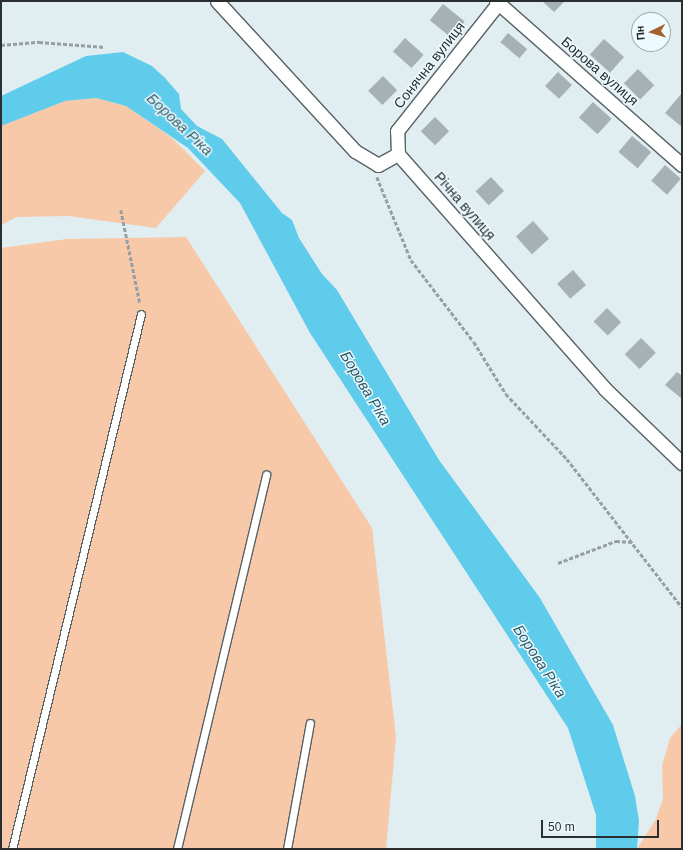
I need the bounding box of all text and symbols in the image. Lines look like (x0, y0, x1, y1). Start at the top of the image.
north arrow (631, 12, 671, 52)
street label: Сонячна вулиця (390, 18, 468, 112)
text: Пн (633, 25, 647, 41)
street label: Борова вулиця (558, 33, 642, 109)
water label: Борова Ріка (143, 89, 217, 159)
street label: Річна вулиця (431, 169, 499, 243)
water label: Борова Ріка (337, 348, 395, 428)
water label: Борова Ріка (510, 621, 570, 701)
scale bar (543, 812, 661, 838)
text: 50 m (548, 820, 575, 834)

